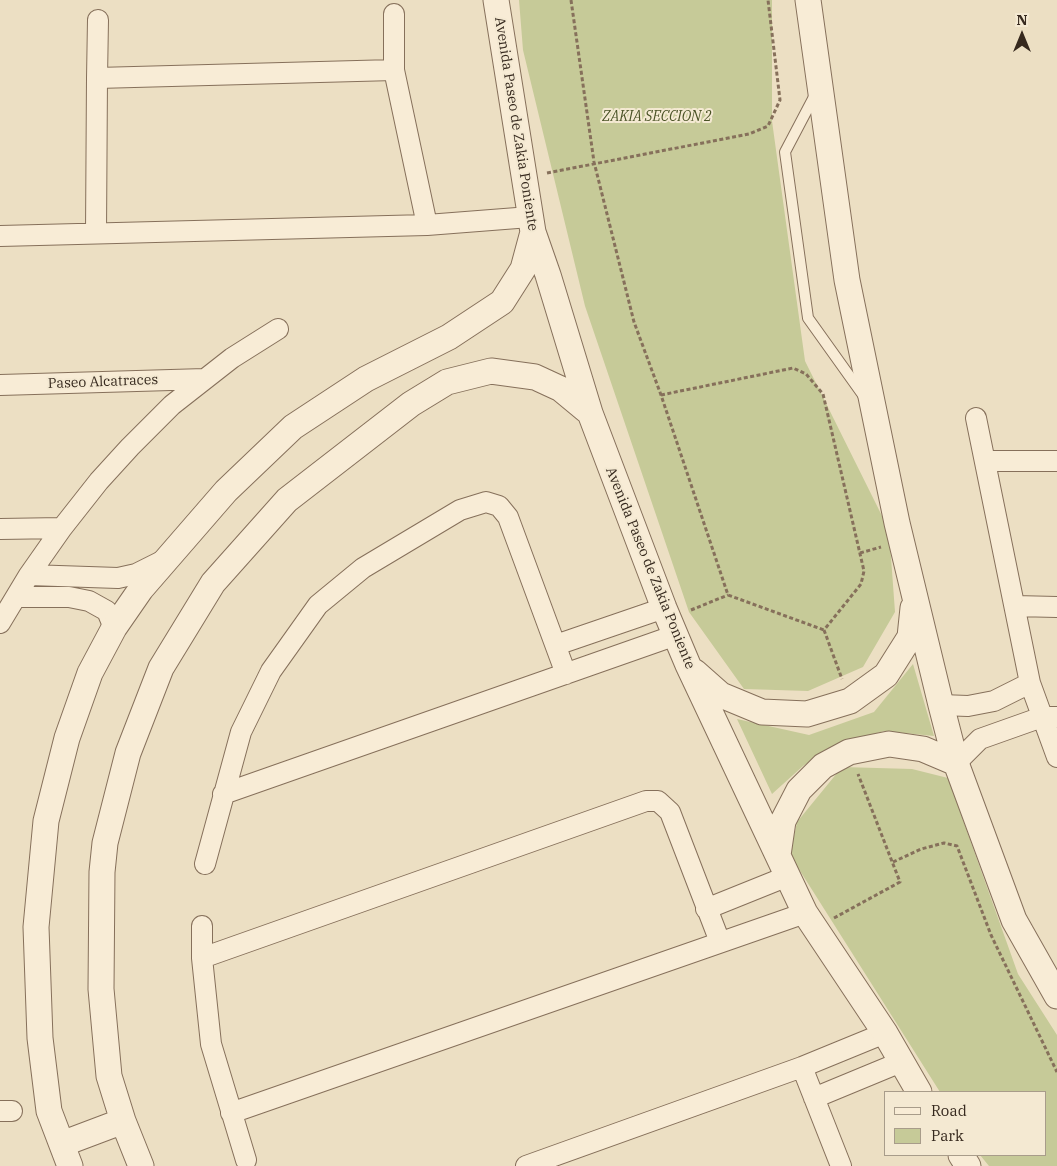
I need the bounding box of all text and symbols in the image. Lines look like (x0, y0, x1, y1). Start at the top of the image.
north arrow (997, 10, 1047, 60)
text: N (1016, 11, 1028, 29)
street label: Avenida Paseo de Zakia Poniente (491, 16, 541, 232)
park label: ZAKIA SECCION 2 (602, 109, 712, 125)
street label: Paseo Alcatraces (48, 372, 158, 392)
street label: Avenida Paseo de Zakia Poniente (602, 465, 698, 671)
legend (884, 1091, 1047, 1156)
text: Road (931, 1101, 967, 1120)
text: Park (931, 1126, 964, 1145)

